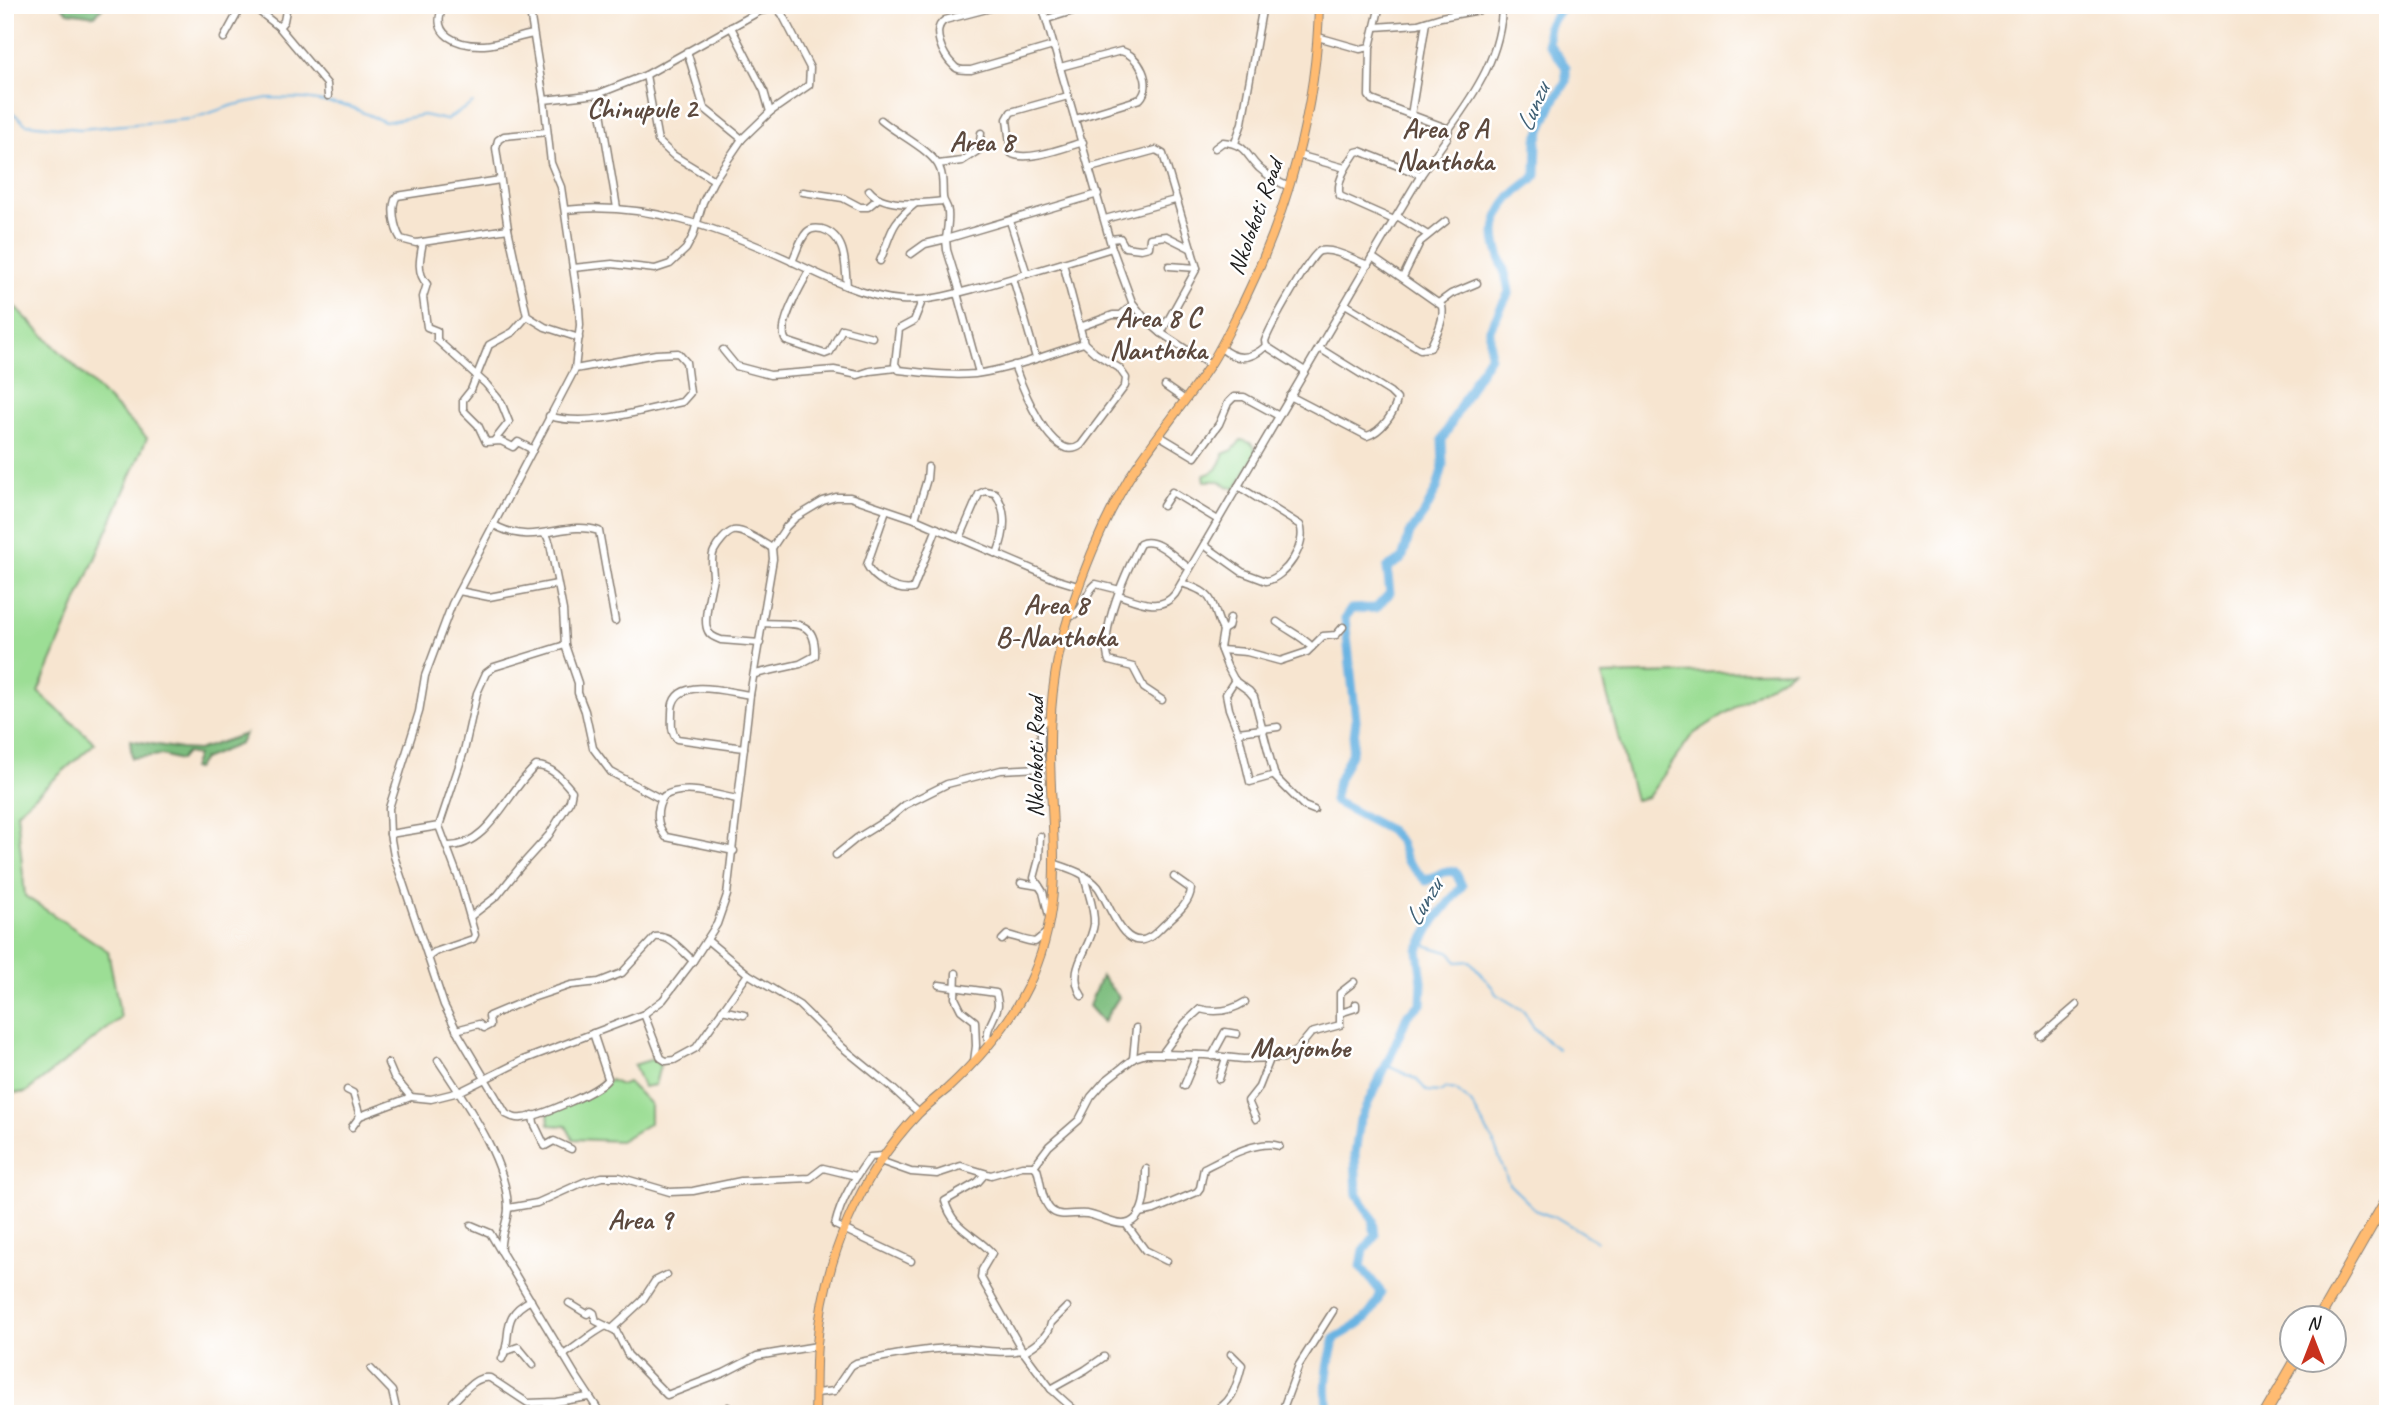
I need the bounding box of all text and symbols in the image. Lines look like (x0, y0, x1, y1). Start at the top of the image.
water label: Lunzu (1508, 74, 1559, 136)
district label: Chinupule 2 (587, 91, 699, 126)
district label: Area 8 A Nanthoka (1396, 111, 1496, 178)
district label: Area 8 (950, 124, 1018, 159)
street label: Nkolokoti Road (1220, 152, 1291, 279)
district label: Area 8 C Nanthoka (1109, 300, 1209, 367)
district label: Area 8 B-Nanthoka (995, 587, 1119, 654)
street label: Nkolokoti Road (1020, 693, 1050, 817)
water label: Lunzu (1397, 869, 1452, 932)
district label: Manjombe (1250, 1030, 1352, 1065)
district label: Area 9 (608, 1202, 676, 1237)
north arrow (2278, 1304, 2348, 1374)
text: N (2307, 1311, 2322, 1335)

